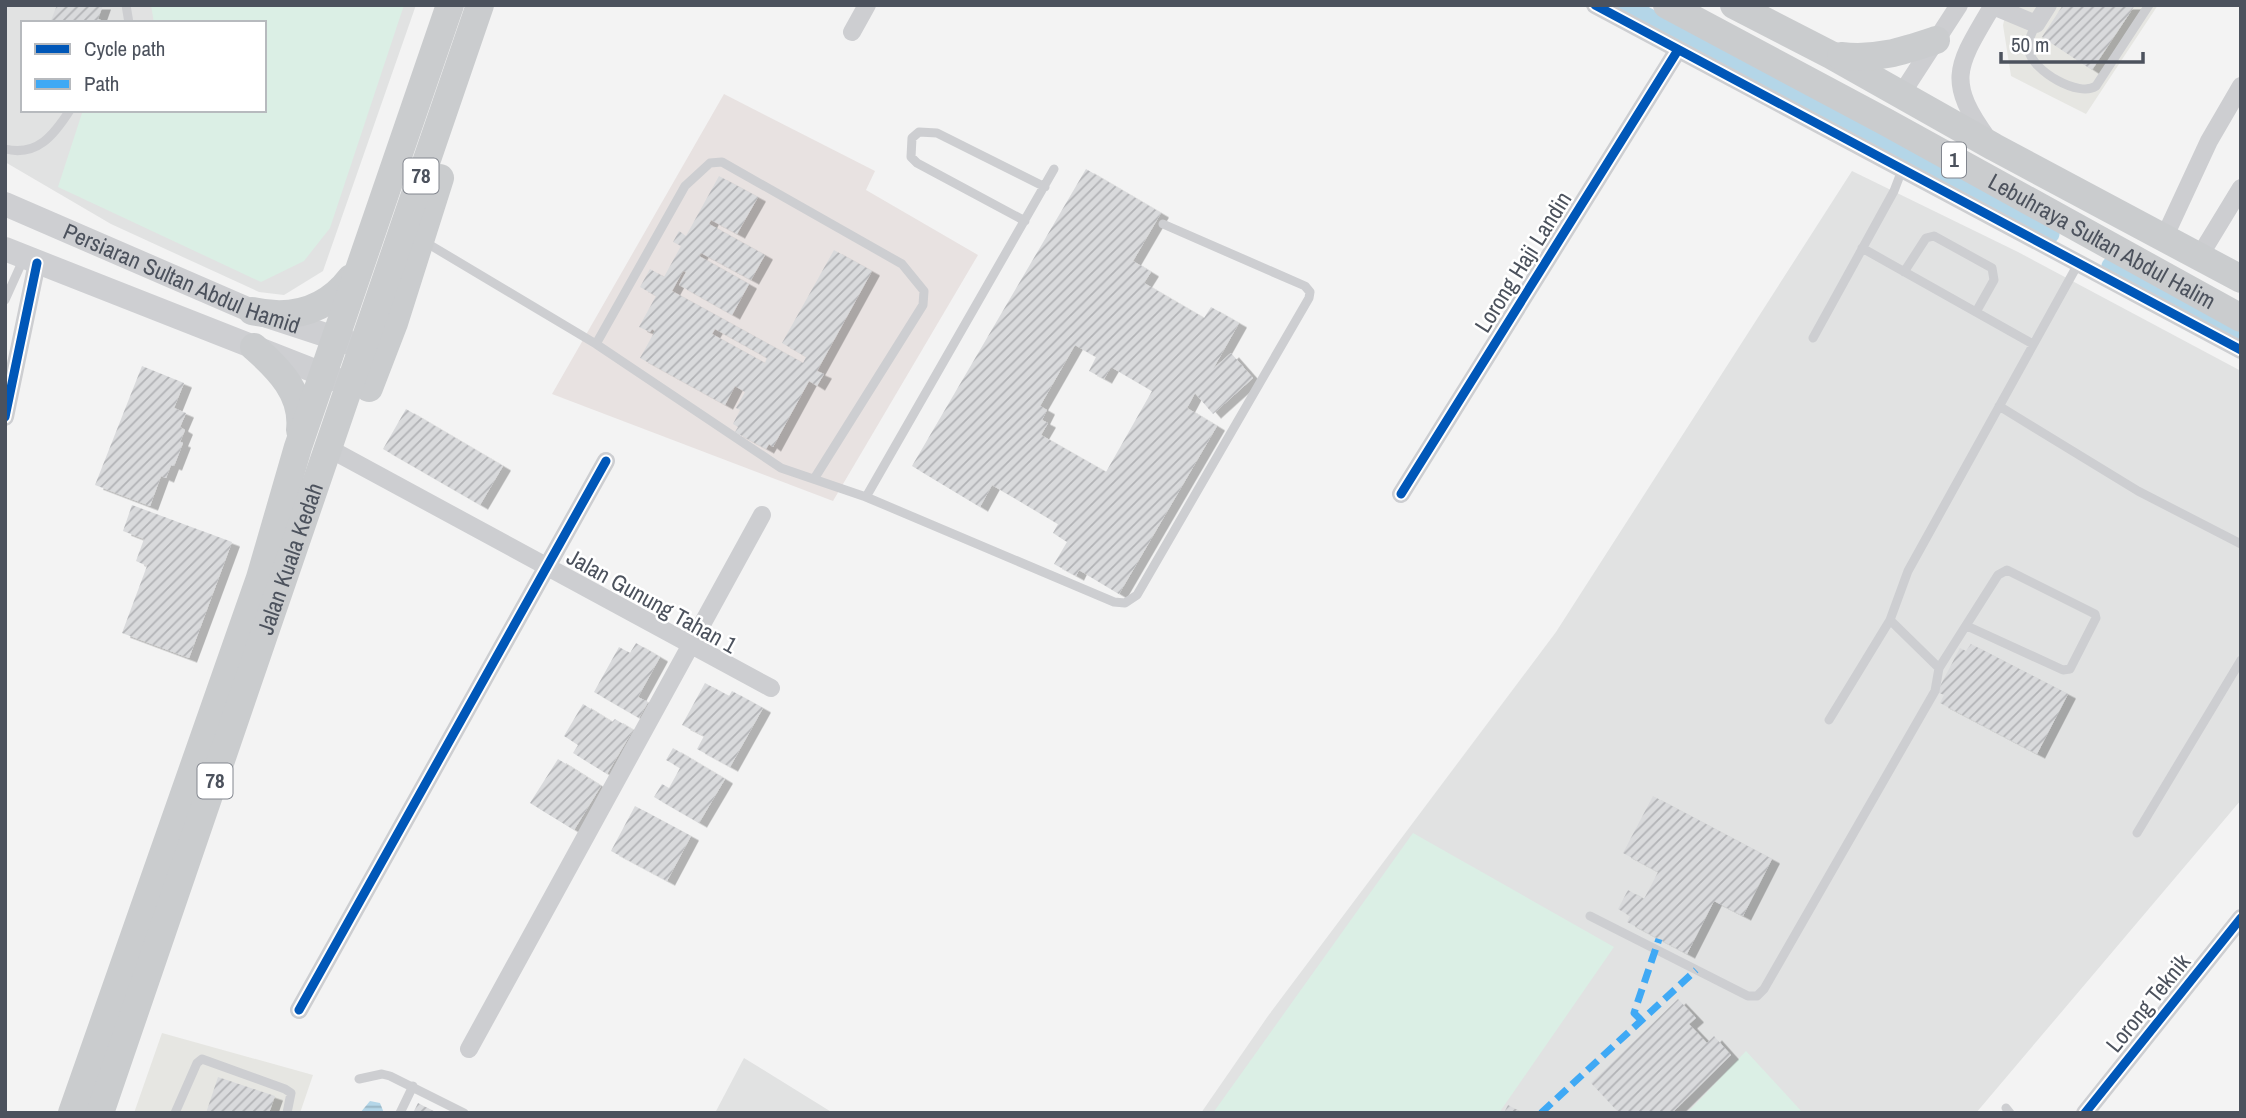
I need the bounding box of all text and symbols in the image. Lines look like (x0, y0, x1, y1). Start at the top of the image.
legend (21, 21, 266, 112)
scale bar (2001, 21, 2143, 65)
text: 50 m (2011, 30, 2049, 59)
text: Cycle path (84, 34, 165, 63)
text: Path (84, 69, 119, 98)
road number: 1 (1942, 142, 1966, 178)
road number: 78 (404, 158, 438, 194)
street label: Lebuhraya Sultan Abdul Halim (1983, 166, 2221, 316)
street label: Lorong Haji Landin (1467, 185, 1578, 338)
street label: Persiaran Sultan Abdul Hamid (59, 215, 304, 341)
street label: Jalan Kuala Kedah (249, 479, 330, 639)
street label: Jalan Gunung Tahan 1 (562, 541, 743, 660)
road number: 78 (198, 764, 232, 798)
street label: Lorong Teknik (2098, 947, 2197, 1058)

